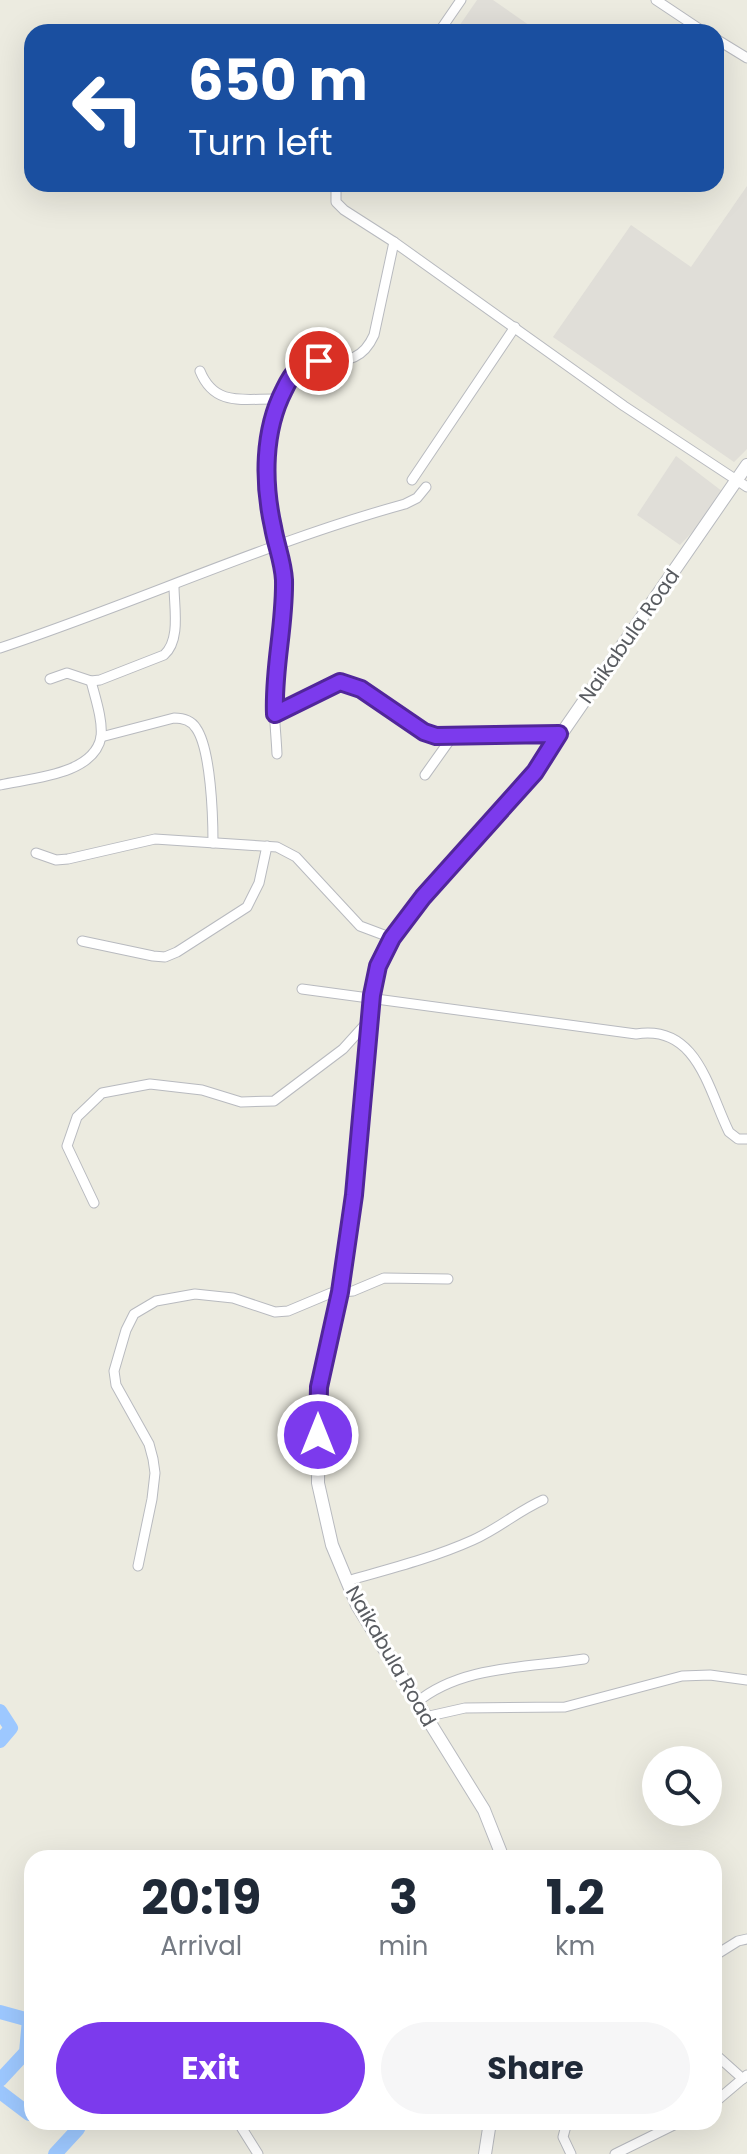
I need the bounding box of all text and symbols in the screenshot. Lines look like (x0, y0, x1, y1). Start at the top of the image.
text: 650 m (188, 41, 368, 120)
icon: left (56, 56, 160, 160)
text: Turn left (188, 117, 333, 168)
pin (285, 327, 353, 395)
icon: arrive (297, 339, 341, 383)
street label: Naikabula Road (572, 563, 686, 709)
position arrow (276, 1393, 360, 1477)
street label: Naikabula Road (339, 1580, 443, 1732)
map controls (642, 1746, 722, 1826)
button: search (642, 1746, 722, 1826)
text: 20:19 (141, 1864, 261, 1931)
text: 3 (389, 1864, 418, 1931)
text: 1.2 (546, 1864, 605, 1931)
text: Arrival (160, 1928, 242, 1964)
text: min (379, 1928, 428, 1964)
text: km (555, 1928, 595, 1964)
button: Exit (56, 2022, 365, 2114)
button: Share (381, 2022, 690, 2114)

